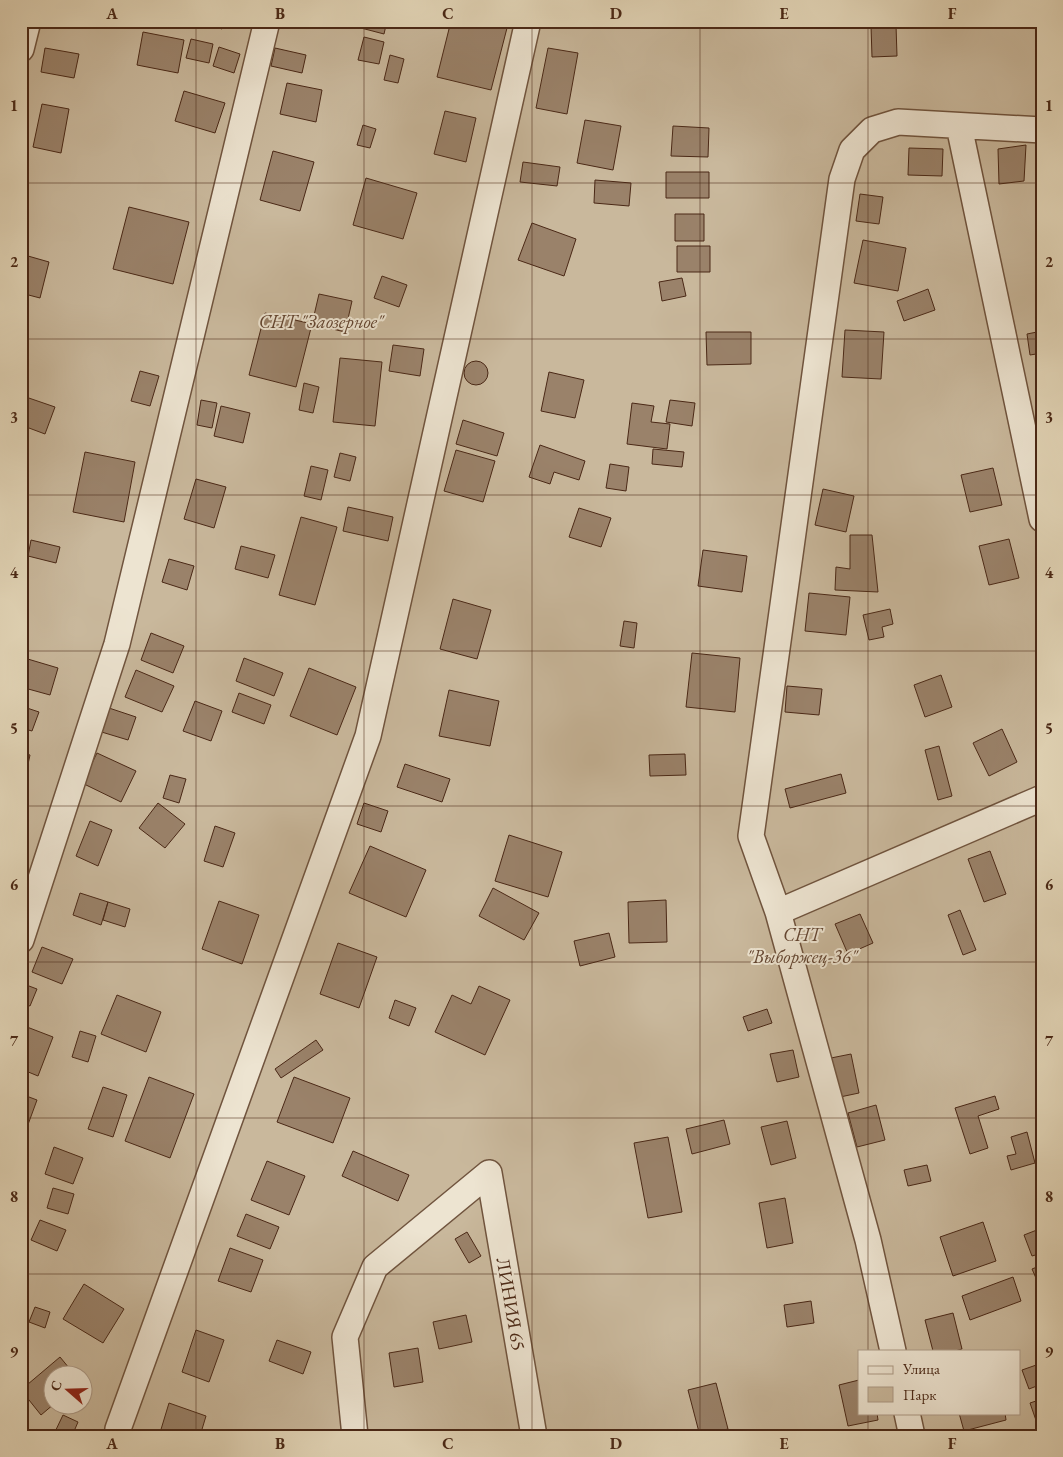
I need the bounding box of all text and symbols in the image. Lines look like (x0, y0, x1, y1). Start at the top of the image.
text: A (105, 3, 118, 24)
text: B (275, 3, 285, 24)
text: C (442, 3, 454, 24)
text: D (610, 3, 622, 24)
text: E (779, 3, 789, 24)
text: F (948, 3, 957, 24)
text: 1 (10, 95, 18, 116)
text: 1 (1045, 95, 1053, 116)
text: 2 (10, 251, 19, 272)
text: 2 (1045, 251, 1054, 272)
park label: СНТ "Заозерное" (259, 309, 385, 334)
text: 3 (10, 407, 18, 428)
text: 3 (1045, 407, 1053, 428)
text: 4 (10, 562, 19, 583)
text: 4 (1045, 562, 1054, 583)
text: 5 (10, 718, 18, 739)
text: 5 (1045, 718, 1053, 739)
text: 6 (10, 874, 19, 895)
text: 6 (1045, 874, 1054, 895)
park label: СНТ "Выборжец-36" (747, 922, 859, 969)
text: 7 (10, 1030, 19, 1051)
text: 7 (1045, 1030, 1054, 1051)
text: 8 (10, 1186, 18, 1207)
text: 8 (1045, 1186, 1053, 1207)
street label: ЛИНИЯ 65 (491, 1255, 531, 1353)
text: 9 (10, 1341, 19, 1362)
text: 9 (1045, 1341, 1054, 1362)
legend (858, 1350, 1020, 1414)
text: Улица (902, 1359, 940, 1378)
north arrow (42, 1364, 92, 1414)
text: С (46, 1378, 66, 1393)
text: Парк (903, 1385, 936, 1404)
text: A (105, 1433, 118, 1454)
text: B (275, 1433, 285, 1454)
text: C (442, 1433, 454, 1454)
text: D (610, 1433, 622, 1454)
text: E (779, 1433, 789, 1454)
text: F (948, 1433, 957, 1454)

